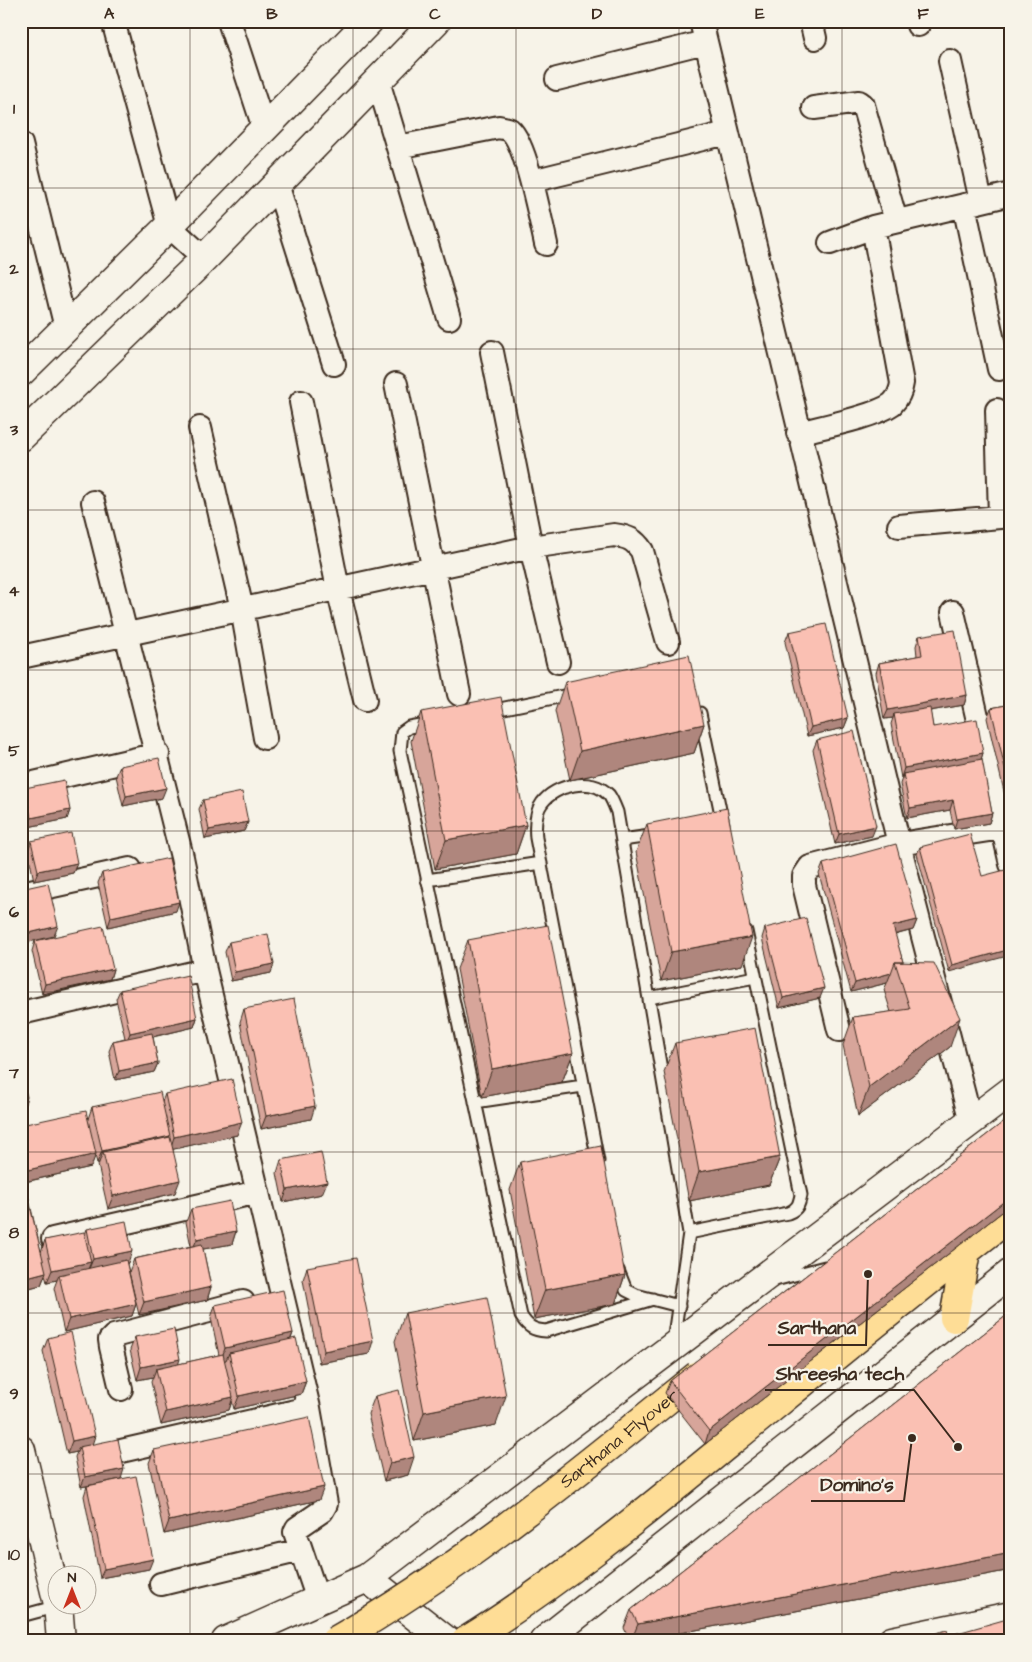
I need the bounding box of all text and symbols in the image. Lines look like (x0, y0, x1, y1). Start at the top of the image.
text: A (104, 3, 115, 25)
text: B (266, 3, 278, 25)
text: C (429, 3, 441, 25)
text: D (592, 3, 603, 25)
text: E (755, 3, 765, 25)
text: F (917, 3, 929, 25)
text: 1 (13, 98, 16, 120)
text: 2 (8, 258, 19, 280)
text: 3 (9, 419, 19, 441)
text: 4 (9, 580, 20, 602)
text: 5 (8, 740, 20, 762)
text: 6 (9, 901, 19, 923)
text: 7 (8, 1062, 19, 1084)
text: 8 (9, 1222, 20, 1244)
callout: Sarthana (768, 1311, 866, 1345)
text: Sarthana (777, 1315, 856, 1342)
callout: Shreesha tech (765, 1356, 914, 1390)
text: Shreesha tech (775, 1361, 905, 1388)
text: 9 (9, 1383, 19, 1405)
street label: Sarthana Flyover (554, 1384, 684, 1494)
callout: Domino's (811, 1467, 904, 1501)
text: Domino's (820, 1472, 894, 1499)
text: 10 (8, 1544, 20, 1566)
north arrow (48, 1564, 98, 1614)
text: N (68, 1568, 77, 1588)

